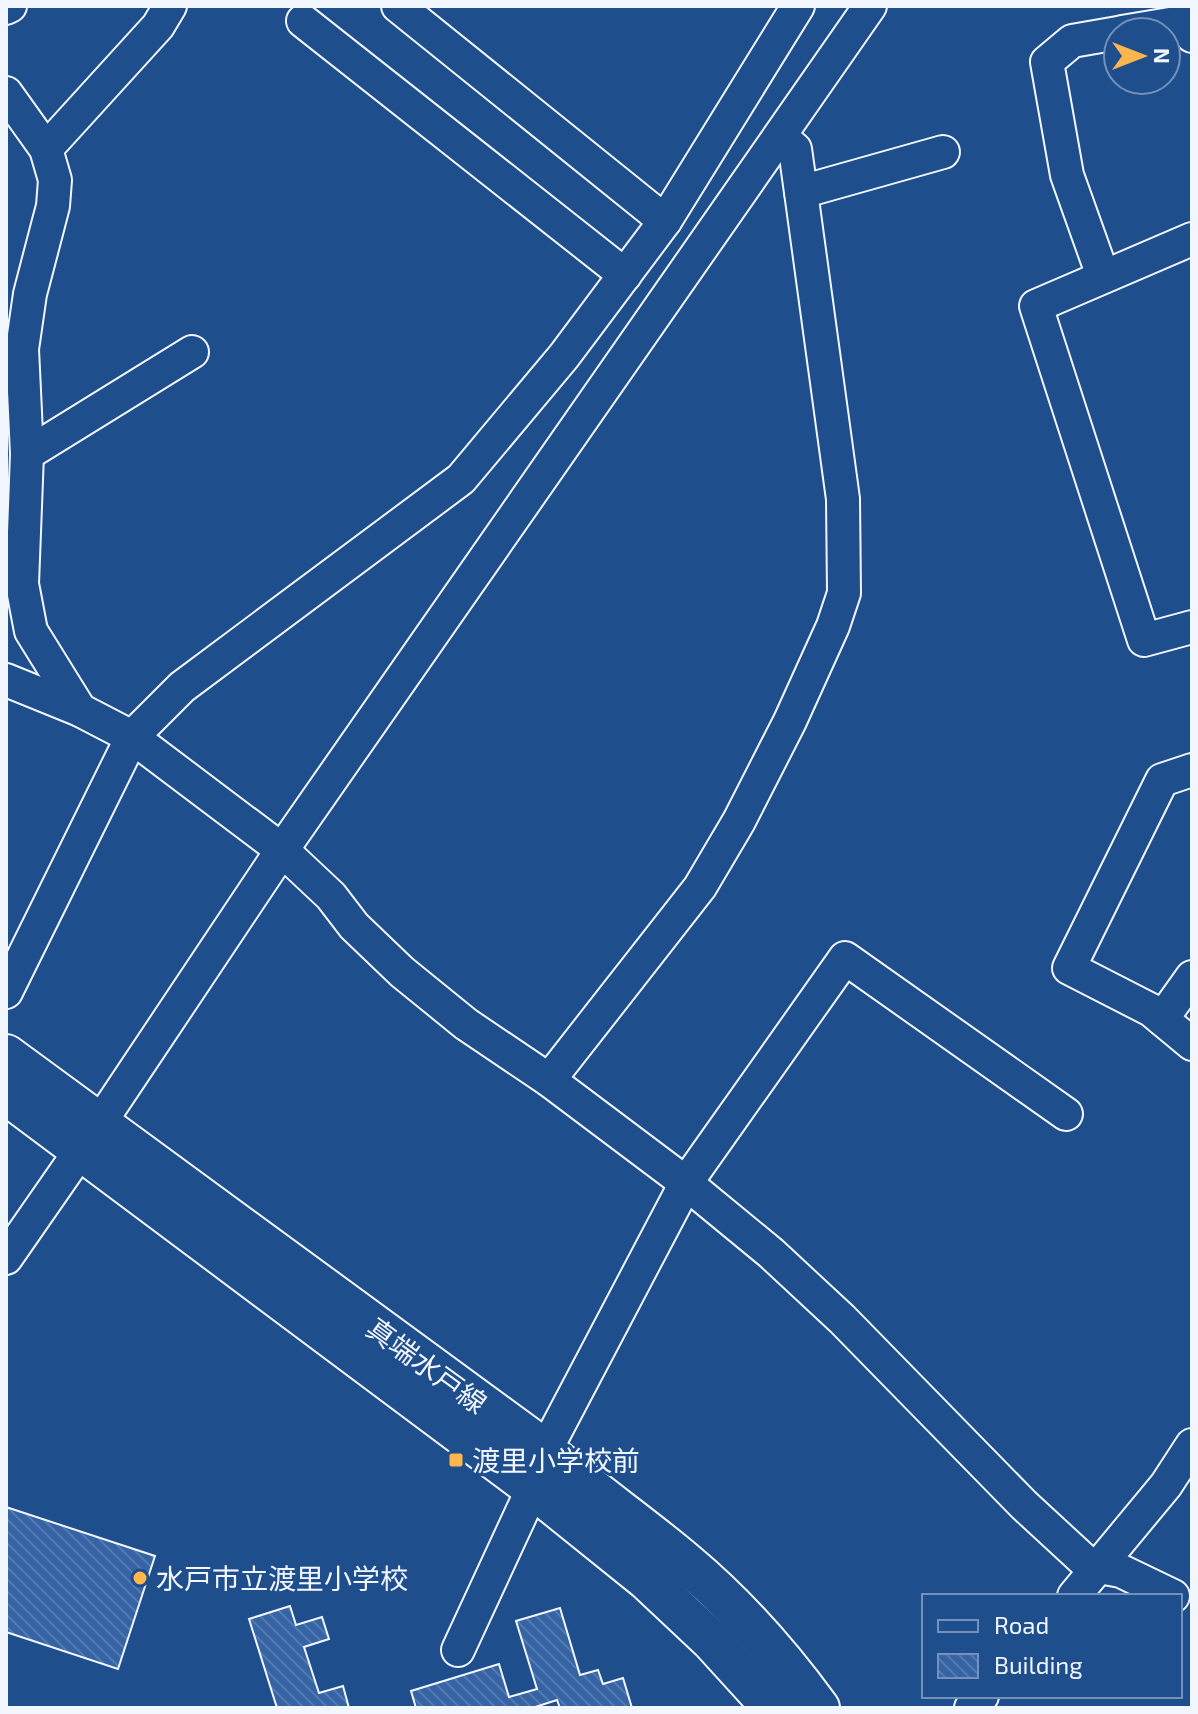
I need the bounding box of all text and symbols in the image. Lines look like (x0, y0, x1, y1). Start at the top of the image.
north arrow (1102, 16, 1182, 96)
text: N (1150, 48, 1176, 64)
street label: 真端水戸線 (360, 1310, 494, 1420)
place label: 渡里小学校前 (472, 1443, 640, 1477)
marker: 渡里小学校前 (447, 1451, 465, 1469)
place label: 水戸市立渡里小学校 (156, 1561, 408, 1595)
marker: 水戸市立渡里小学校 (131, 1569, 149, 1587)
legend (922, 1594, 1182, 1698)
text: Road (994, 1610, 1049, 1639)
text: Building (994, 1650, 1083, 1679)

